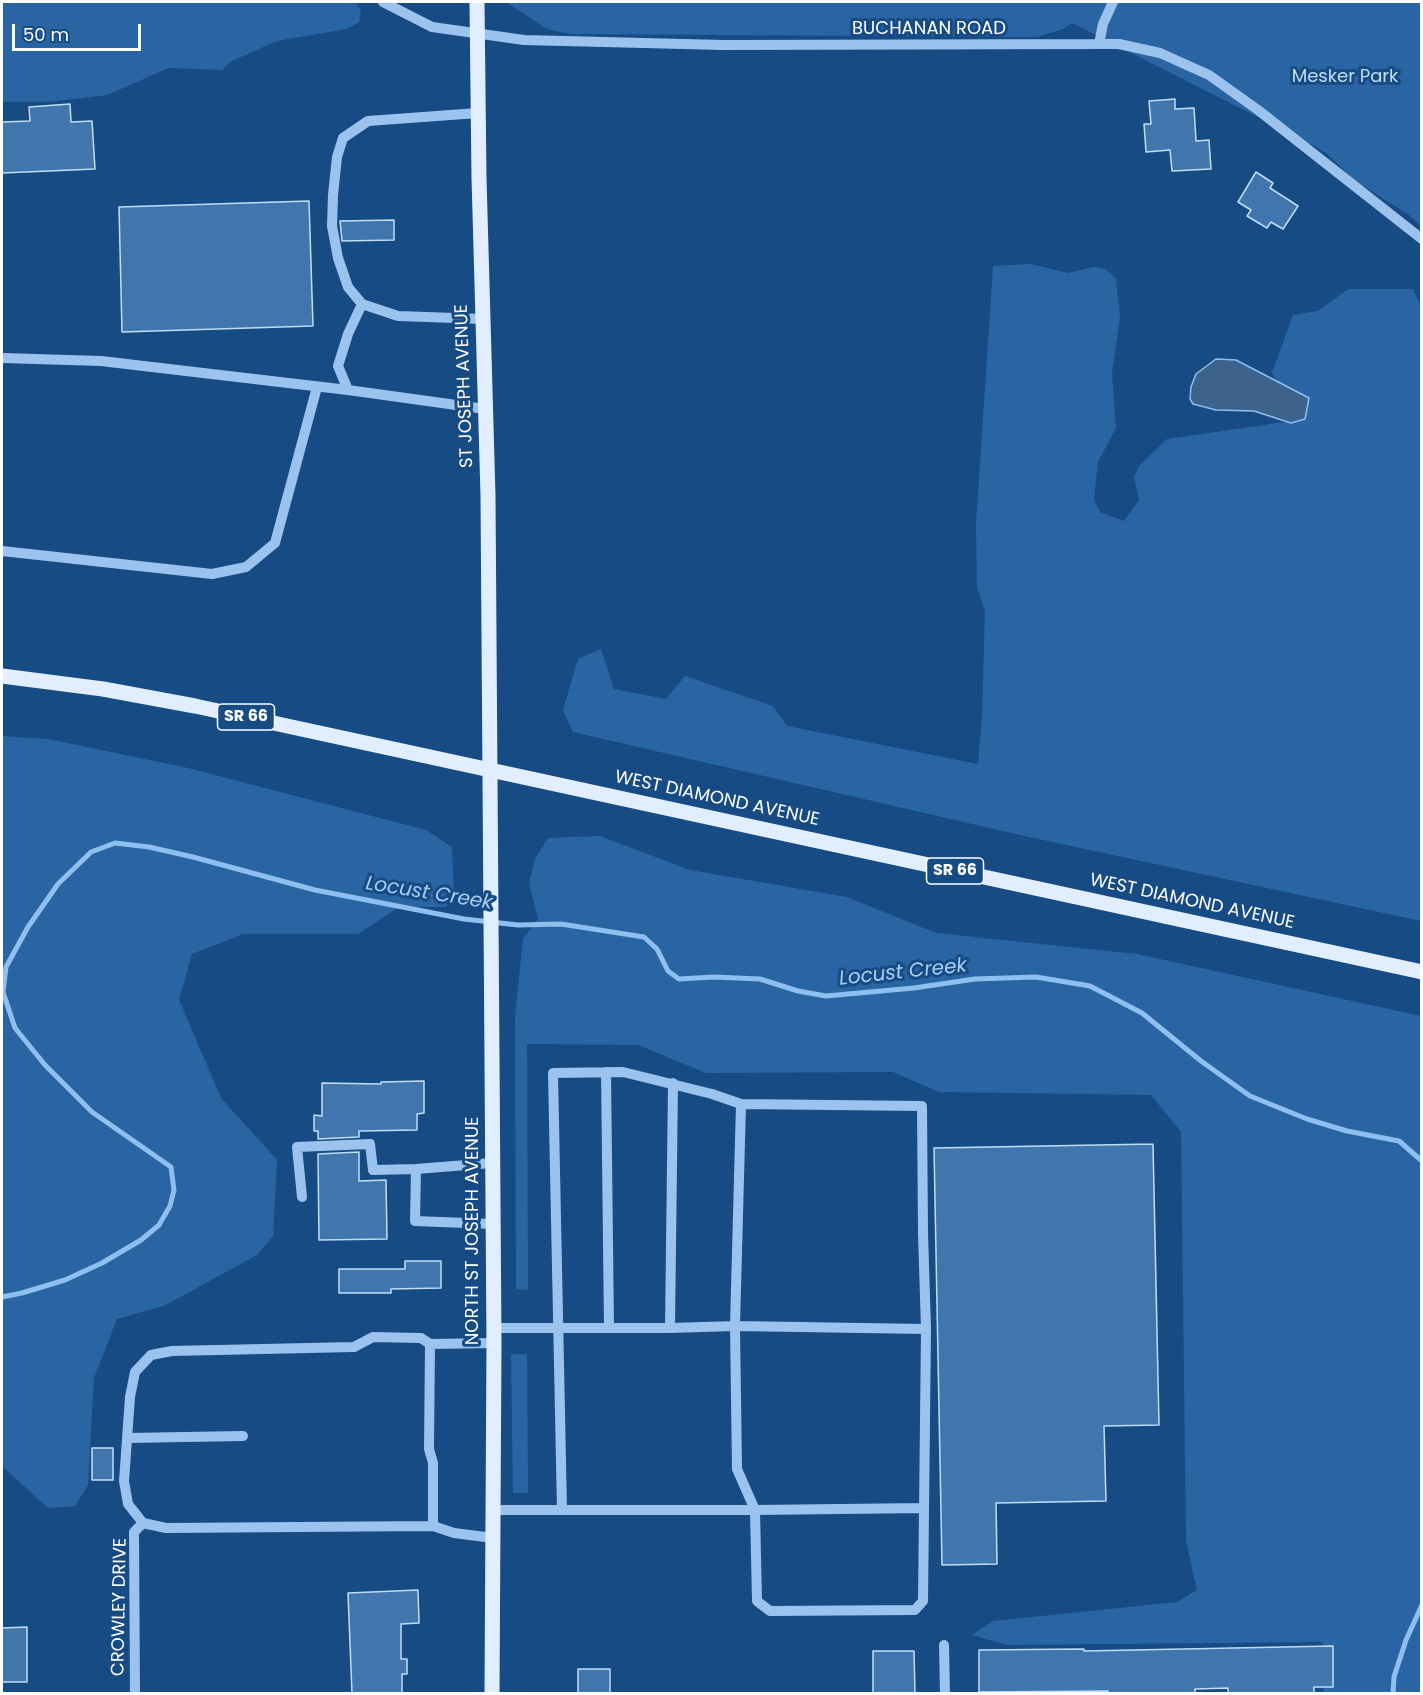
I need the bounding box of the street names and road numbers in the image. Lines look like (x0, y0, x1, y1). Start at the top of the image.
street label: BUCHANAN ROAD (852, 18, 1006, 40)
street label: ST JOSEPH AVENUE (451, 304, 479, 468)
road number: SR 66 (218, 704, 274, 730)
street label: WEST DIAMOND AVENUE (613, 767, 821, 831)
road number: SR 66 (926, 858, 984, 884)
street label: WEST DIAMOND AVENUE (1088, 870, 1296, 934)
street label: NORTH ST JOSEPH AVENUE (462, 1117, 484, 1345)
street label: CROWLEY DRIVE (108, 1538, 132, 1676)

